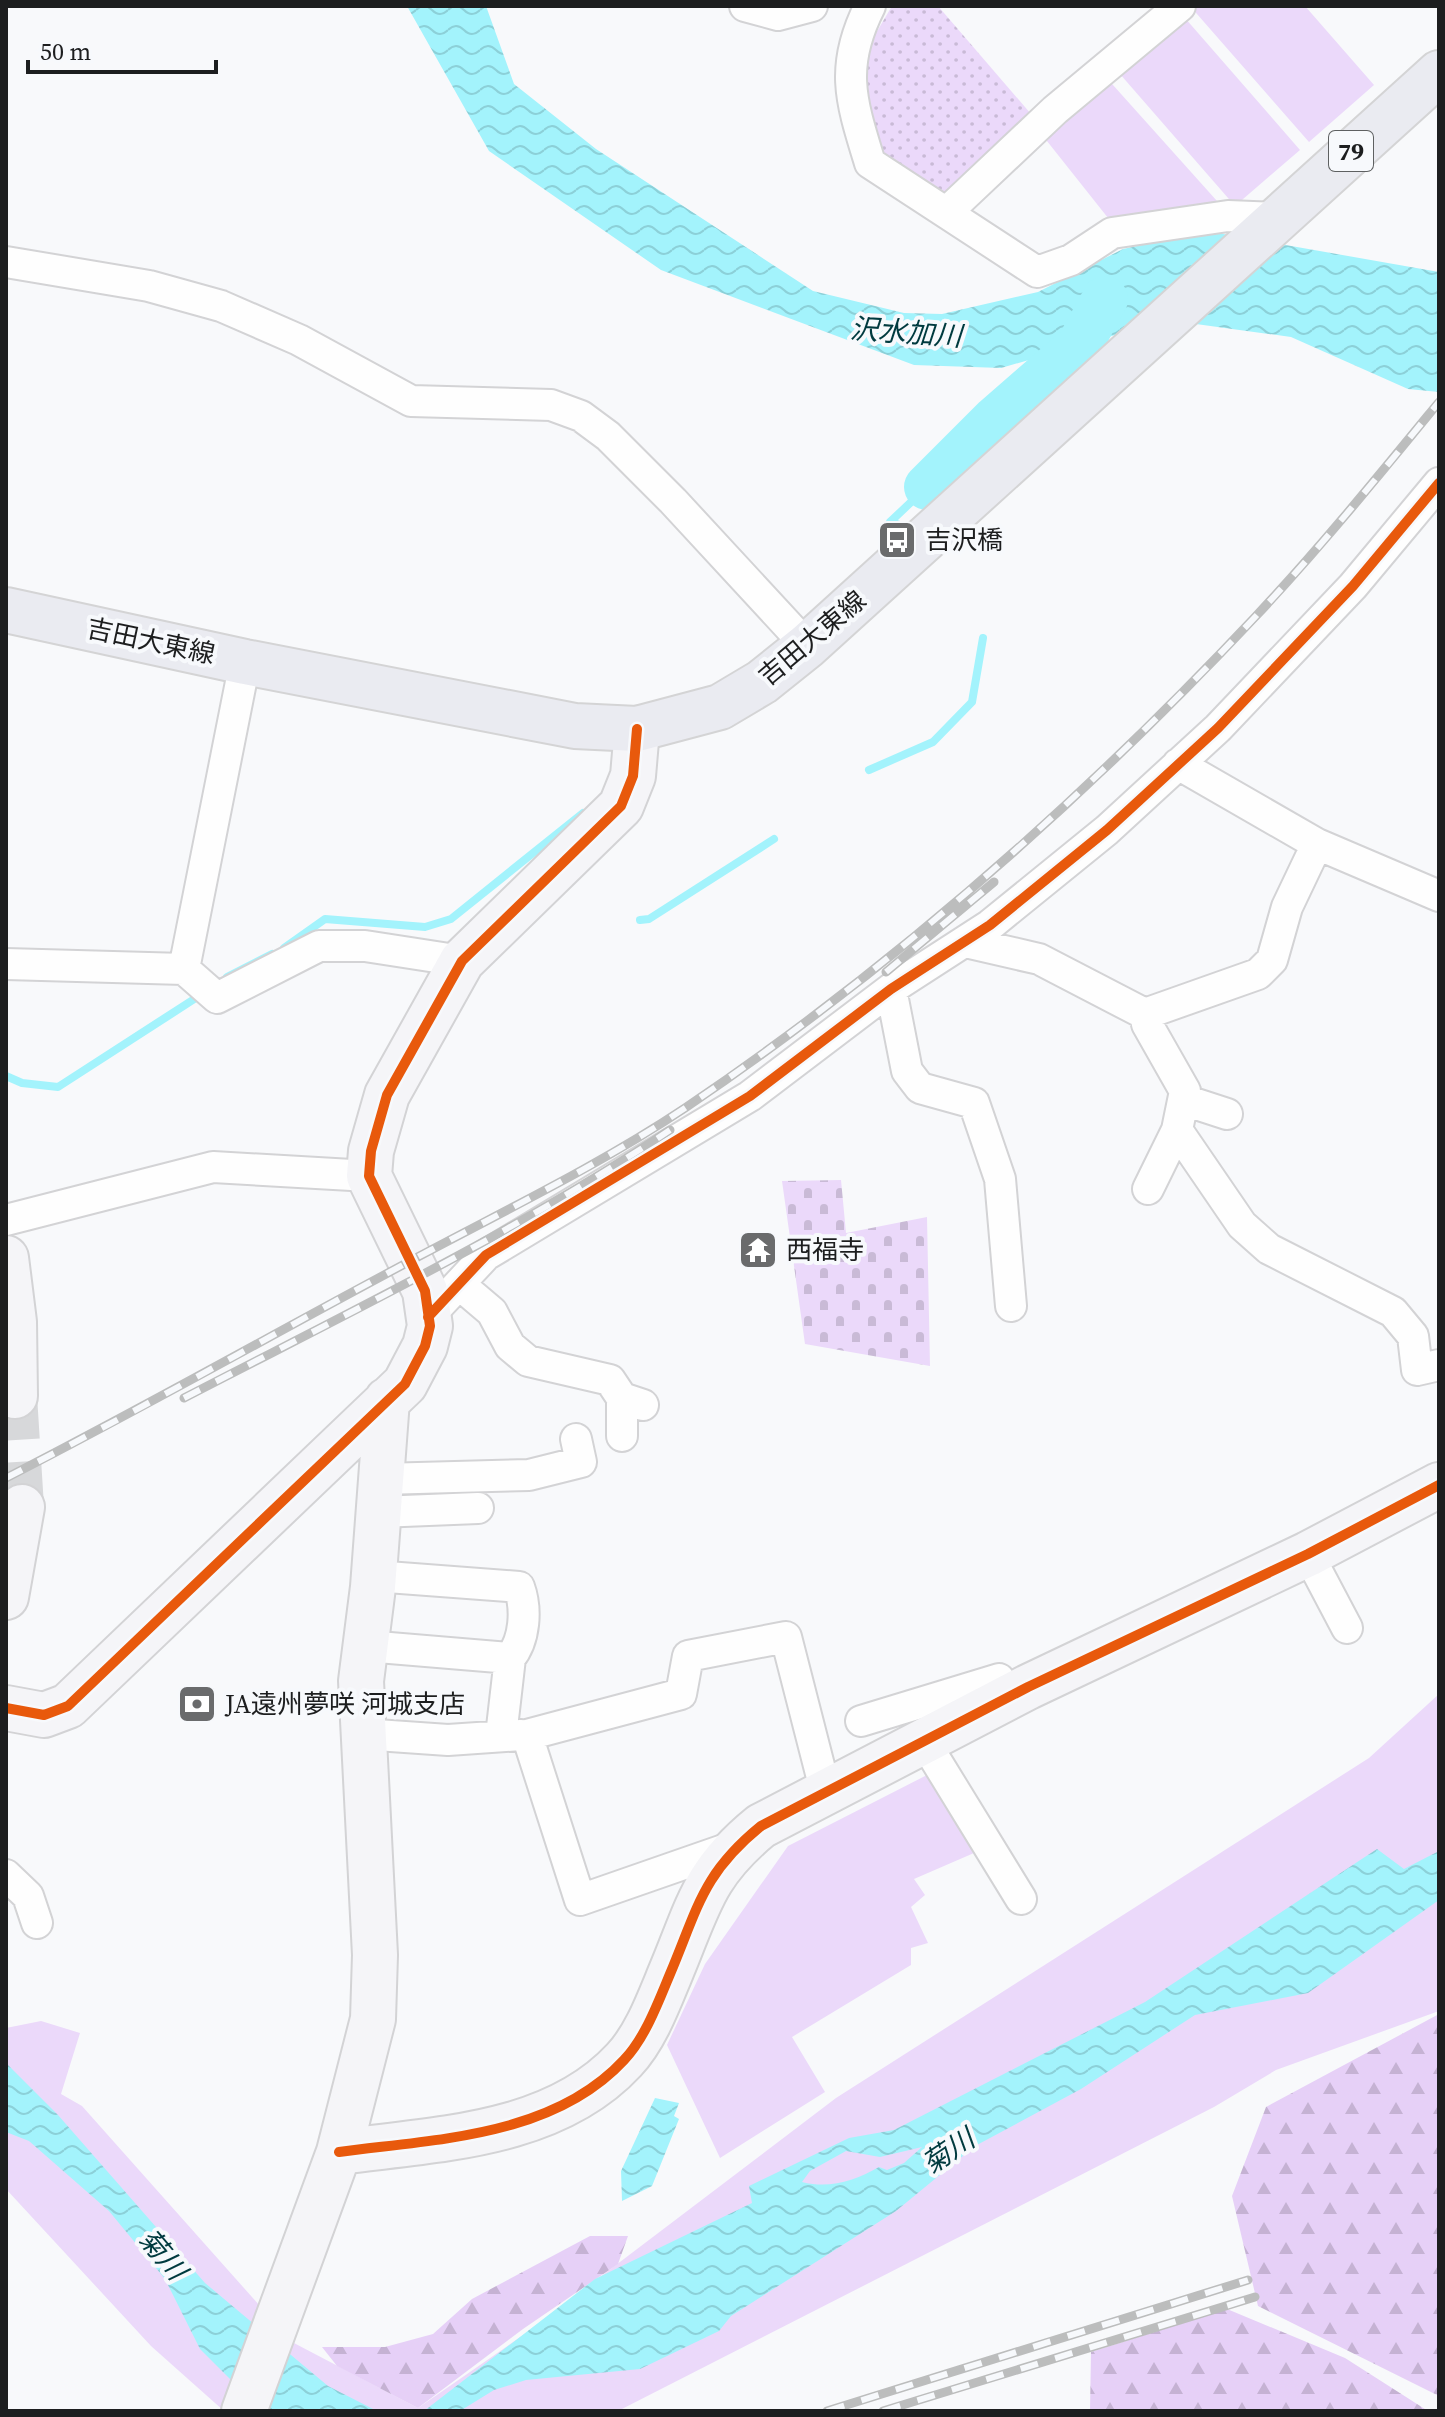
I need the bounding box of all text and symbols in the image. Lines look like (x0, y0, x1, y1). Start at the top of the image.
scale bar (28, 24, 216, 74)
text: 50 m (40, 35, 91, 68)
road number: 79 (1329, 131, 1373, 171)
water label: 沢水加川 (849, 309, 966, 355)
bus stop icon: 吉沢橋 (876, 519, 918, 561)
place label: 吉沢橋 (925, 522, 1003, 558)
street label: 吉田大東線 (751, 582, 873, 694)
street label: 吉田大東線 (84, 610, 218, 672)
temple icon: 西福寺 (737, 1229, 779, 1271)
place label: 西福寺 (786, 1232, 864, 1268)
bank icon: JA遠州夢咲 河城支店 (176, 1683, 218, 1725)
place label: JA遠州夢咲 河城支店 (224, 1686, 465, 1722)
water label: 菊川 (914, 2118, 984, 2182)
water label: 菊川 (130, 2220, 197, 2290)

